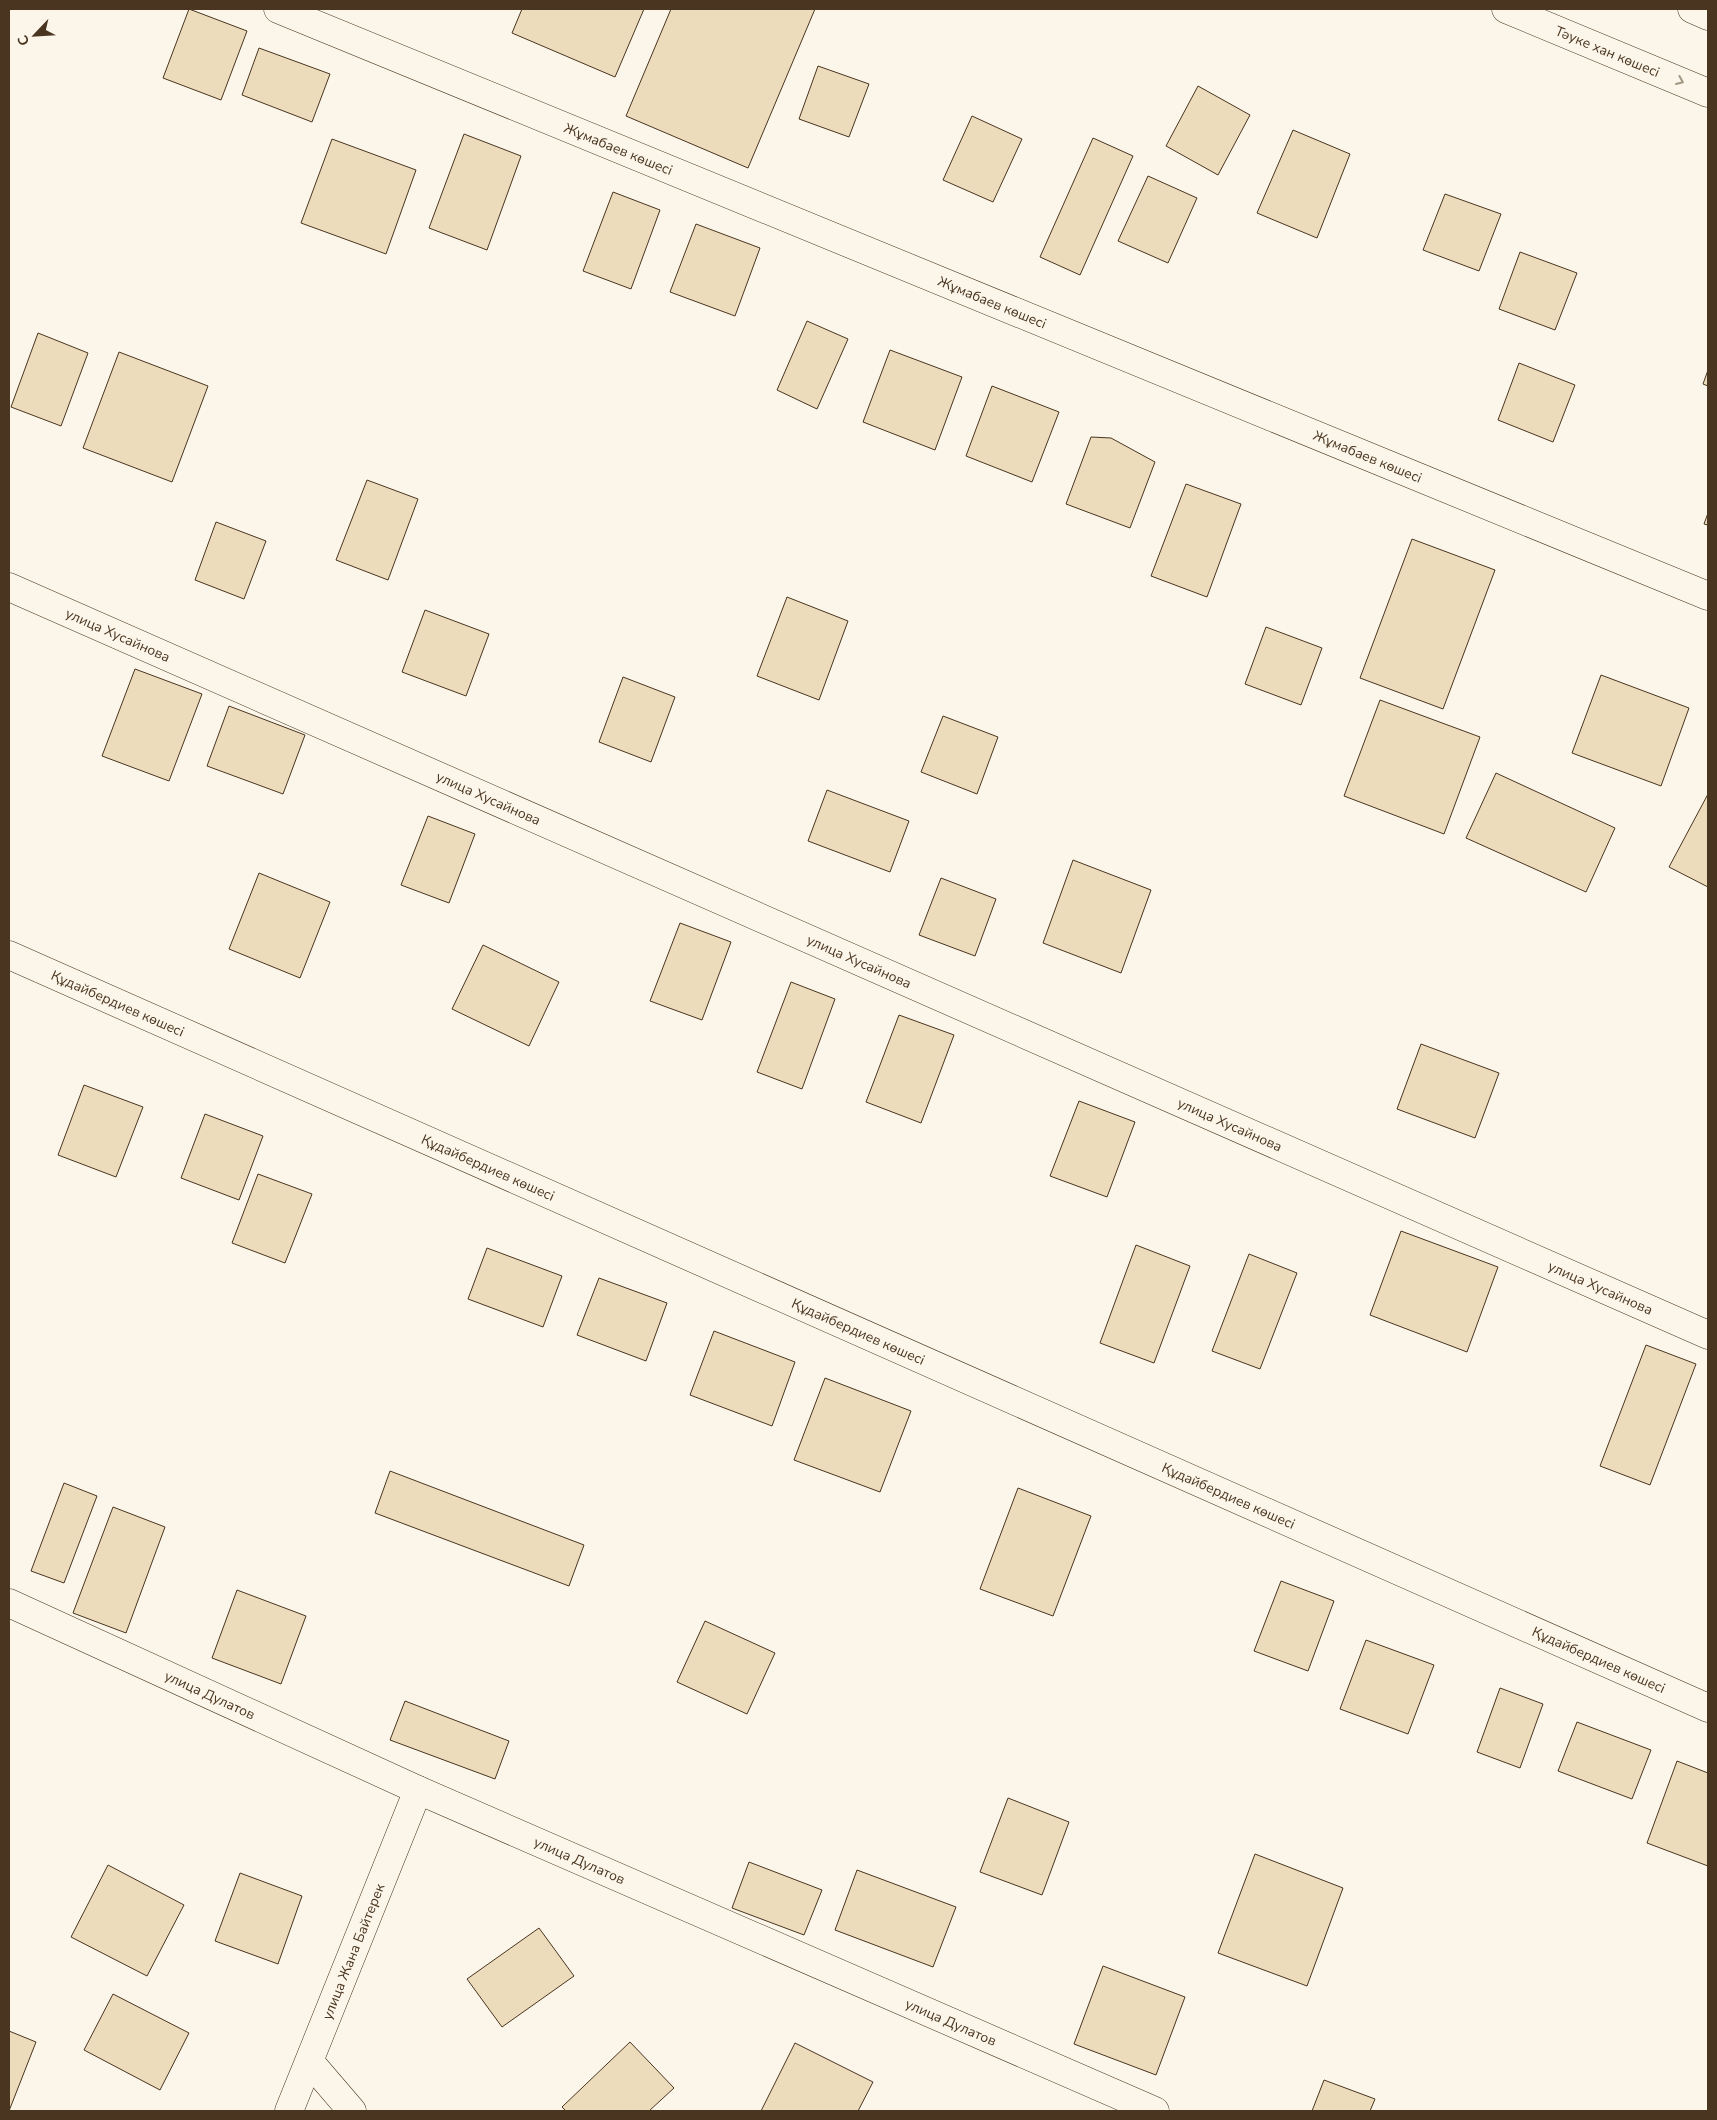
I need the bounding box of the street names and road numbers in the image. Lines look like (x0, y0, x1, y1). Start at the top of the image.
street label: Тәуке хан көшесі (1552, 21, 1663, 81)
street label: Жұмабаев көшесі (561, 118, 676, 180)
street label: Жұмабаев көшесі (935, 271, 1049, 333)
street label: Жұмабаев көшесі (1311, 426, 1425, 487)
street label: улица Хусайнова (63, 604, 173, 666)
street label: улица Хусайнова (433, 767, 544, 829)
street label: улица Хусайнова (804, 930, 915, 993)
street label: Құдайбердиев көшесі (48, 965, 187, 1041)
street label: улица Хусайнова (1175, 1093, 1285, 1156)
street label: Құдайбердиев көшесі (418, 1129, 558, 1205)
street label: улица Хусайнова (1545, 1256, 1656, 1319)
street label: Құдайбердиев көшесі (789, 1294, 928, 1369)
street label: Құдайбердиев көшесі (1159, 1458, 1298, 1533)
street label: Құдайбердиев көшесі (1529, 1622, 1668, 1697)
street label: улица Дулатов (162, 1666, 259, 1724)
street label: улица Дулатов (531, 1832, 628, 1889)
street label: улица Жана Байтерек (317, 1880, 389, 2022)
street label: улица Дулатов (902, 1994, 1000, 2050)

